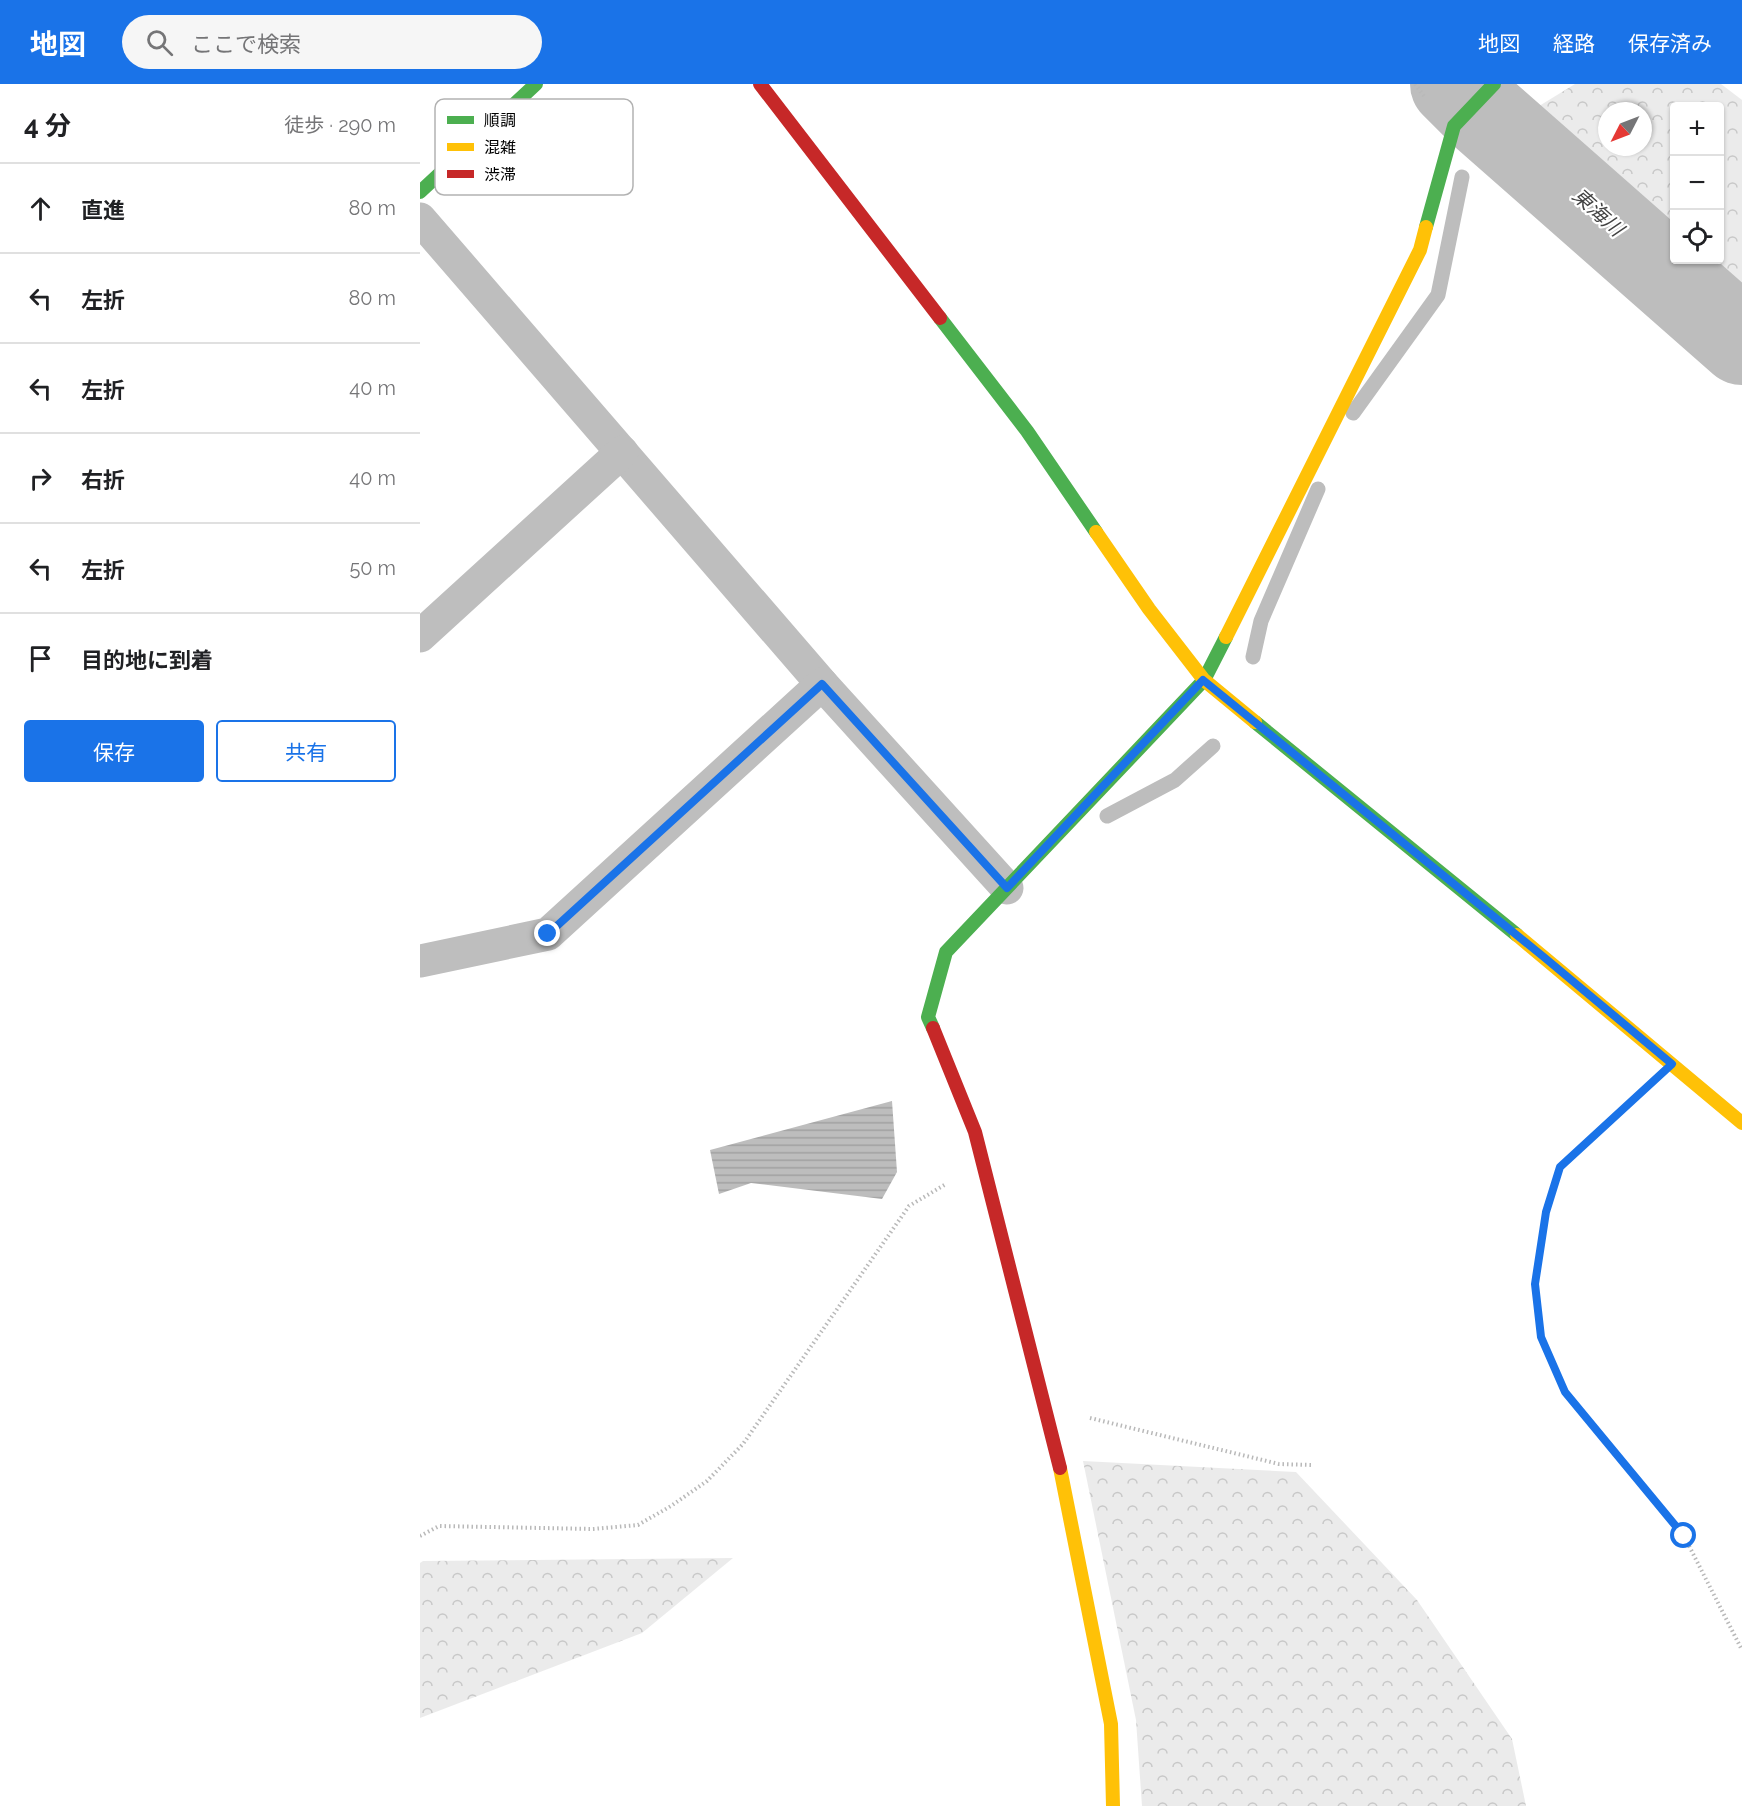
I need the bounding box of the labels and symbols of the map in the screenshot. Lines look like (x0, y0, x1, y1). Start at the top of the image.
legend (435, 99, 633, 195)
north arrow (1598, 102, 1652, 156)
text: 順調 (484, 111, 516, 130)
text: 混雑 (484, 138, 516, 157)
text: 渋滞 (484, 165, 516, 184)
water label: 東海川 (1568, 183, 1630, 242)
route end (534, 920, 560, 946)
route start (1670, 1522, 1696, 1548)

